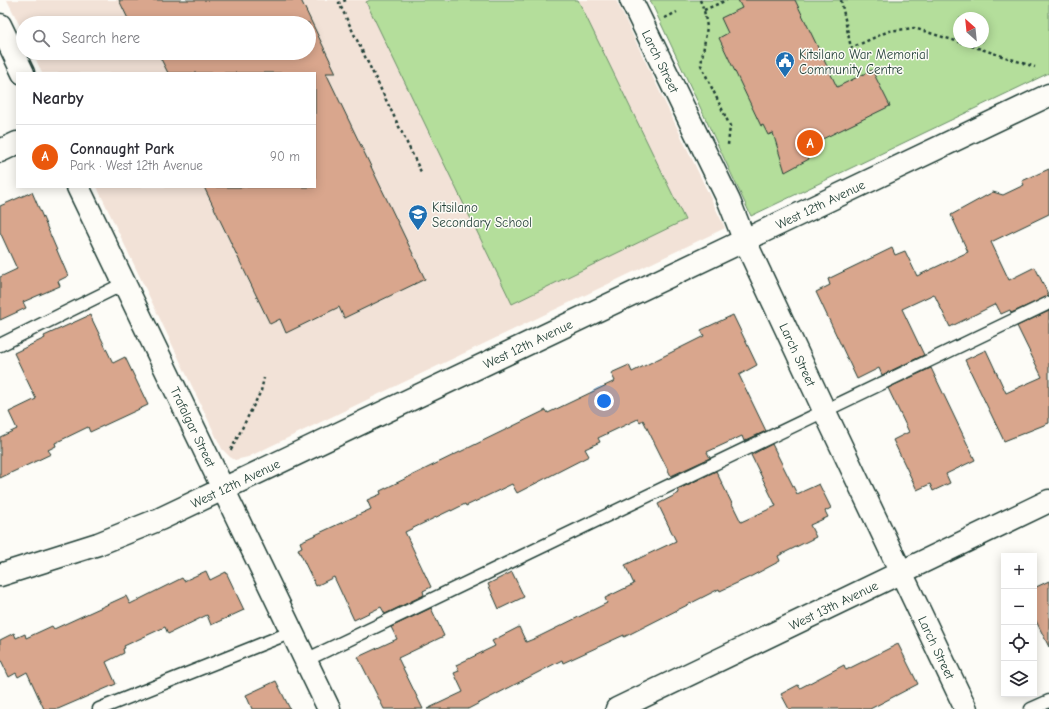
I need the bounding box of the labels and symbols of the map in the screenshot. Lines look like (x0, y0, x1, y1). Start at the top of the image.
north arrow (953, 12, 989, 48)
street label: Larch Street (639, 28, 683, 96)
place label: Kitsilano War Memorial Community Centre (799, 47, 929, 77)
public building icon: Kitsilano War Memorial Community Centre (774, 50, 796, 78)
pin: A (797, 128, 823, 158)
street label: West 12th Avenue (773, 177, 868, 232)
place label: Kitsilano Secondary School (432, 200, 532, 230)
school or university icon: Kitsilano Secondary School (407, 203, 429, 231)
street label: West 12th Avenue (481, 316, 575, 372)
street label: Larch Street (776, 321, 819, 390)
street label: Trafalgar Street (167, 384, 219, 471)
your location (594, 391, 614, 411)
street label: West 12th Avenue (188, 456, 283, 511)
street label: West 13th Avenue (787, 577, 881, 633)
street label: Larch Street (915, 614, 958, 683)

